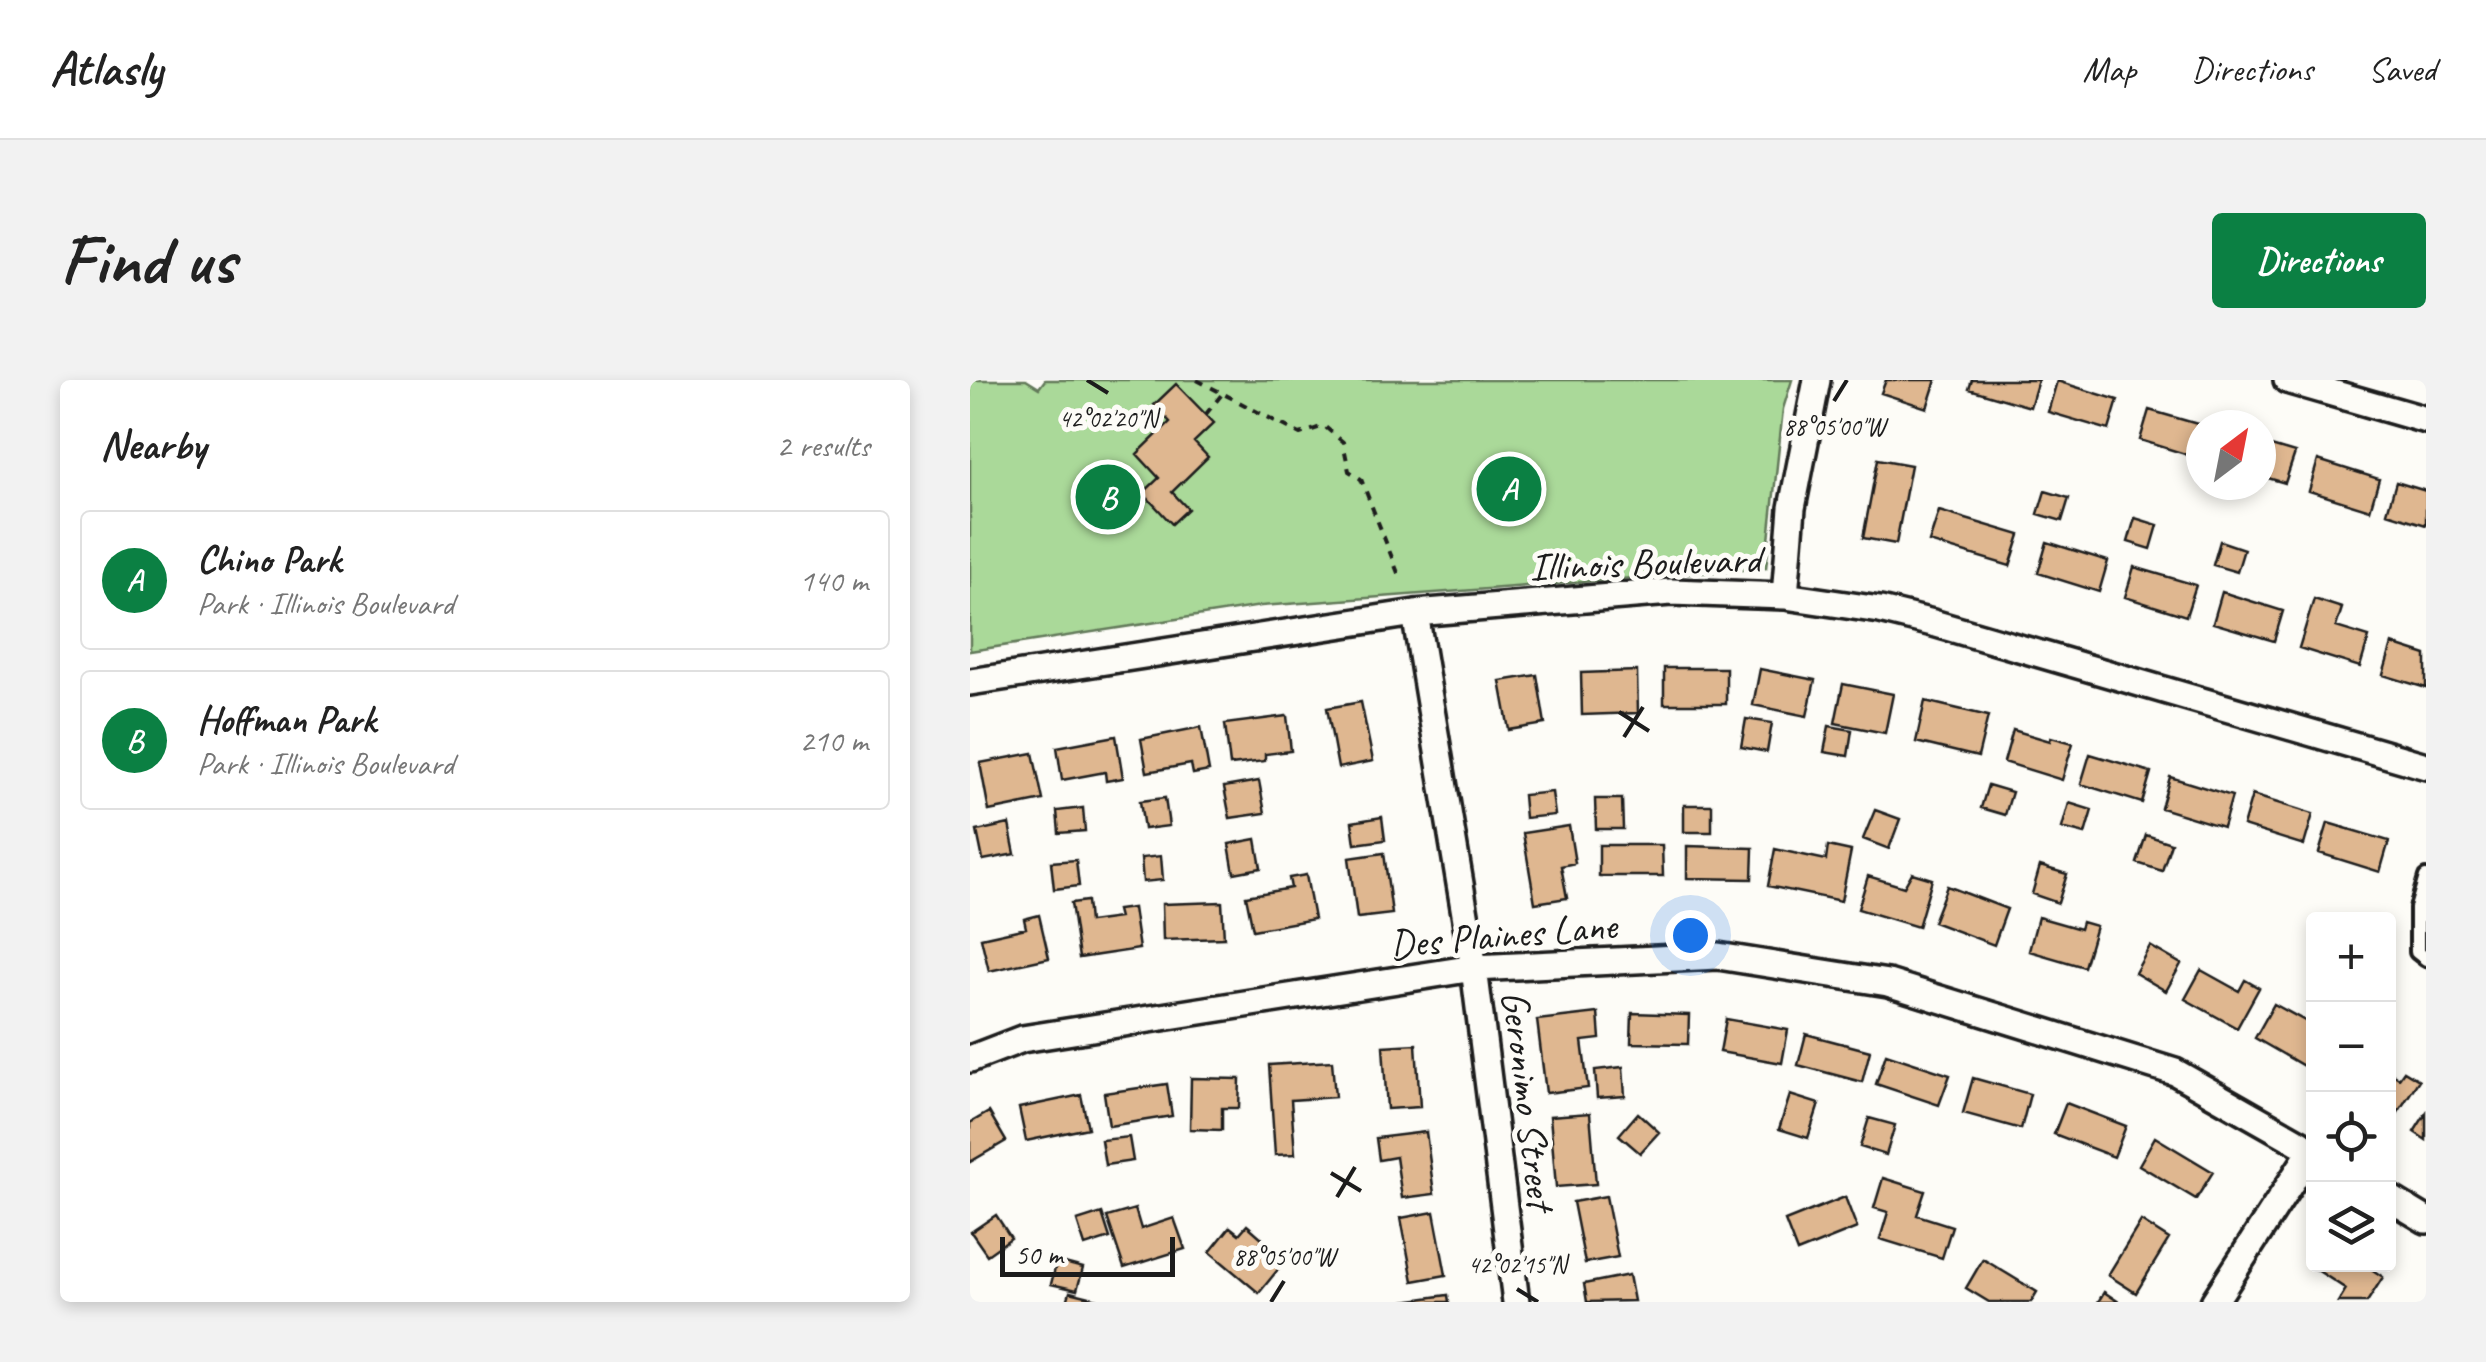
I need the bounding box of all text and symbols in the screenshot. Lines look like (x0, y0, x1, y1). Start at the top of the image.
text: Atlasly (50, 39, 162, 99)
text: Map (2083, 47, 2136, 92)
text: Directions (2191, 47, 2313, 92)
text: Saved (2368, 47, 2436, 92)
button: Directions (2212, 213, 2426, 308)
text: Find us (60, 216, 235, 304)
text: 42°02'20"N (1059, 403, 1161, 435)
north arrow (2186, 410, 2276, 500)
text: 88°05'00"W (1783, 411, 1889, 443)
text: Nearby (100, 419, 206, 472)
text: 2 results (776, 425, 870, 466)
pin: A (1476, 452, 1542, 526)
pin: B (1076, 460, 1140, 534)
street label: Illinois Boulevard (1529, 534, 1768, 592)
text: Chino Park (197, 536, 341, 583)
text: A (126, 560, 143, 601)
text: 140 m (799, 560, 868, 601)
text: Park · Illinois Boulevard (197, 583, 454, 624)
text: Hoffman Park (197, 696, 376, 743)
text: B (126, 720, 143, 761)
text: 210 m (799, 720, 868, 761)
text: Park · Illinois Boulevard (197, 743, 454, 784)
street label: Des Plaines Lane (1388, 900, 1621, 970)
your location (1665, 910, 1716, 961)
map controls (2306, 912, 2396, 1272)
button: + (2306, 912, 2396, 1002)
street label: Geronimo Street (1490, 988, 1567, 1218)
button: − (2306, 1002, 2396, 1092)
button: locate (2306, 1092, 2396, 1182)
button: layers (2306, 1182, 2396, 1272)
scale bar (1000, 1232, 1175, 1276)
text: 50 m (1015, 1237, 1063, 1272)
text: 88°05'00"W (1233, 1241, 1339, 1273)
text: 42°02'15"N (1468, 1249, 1570, 1281)

